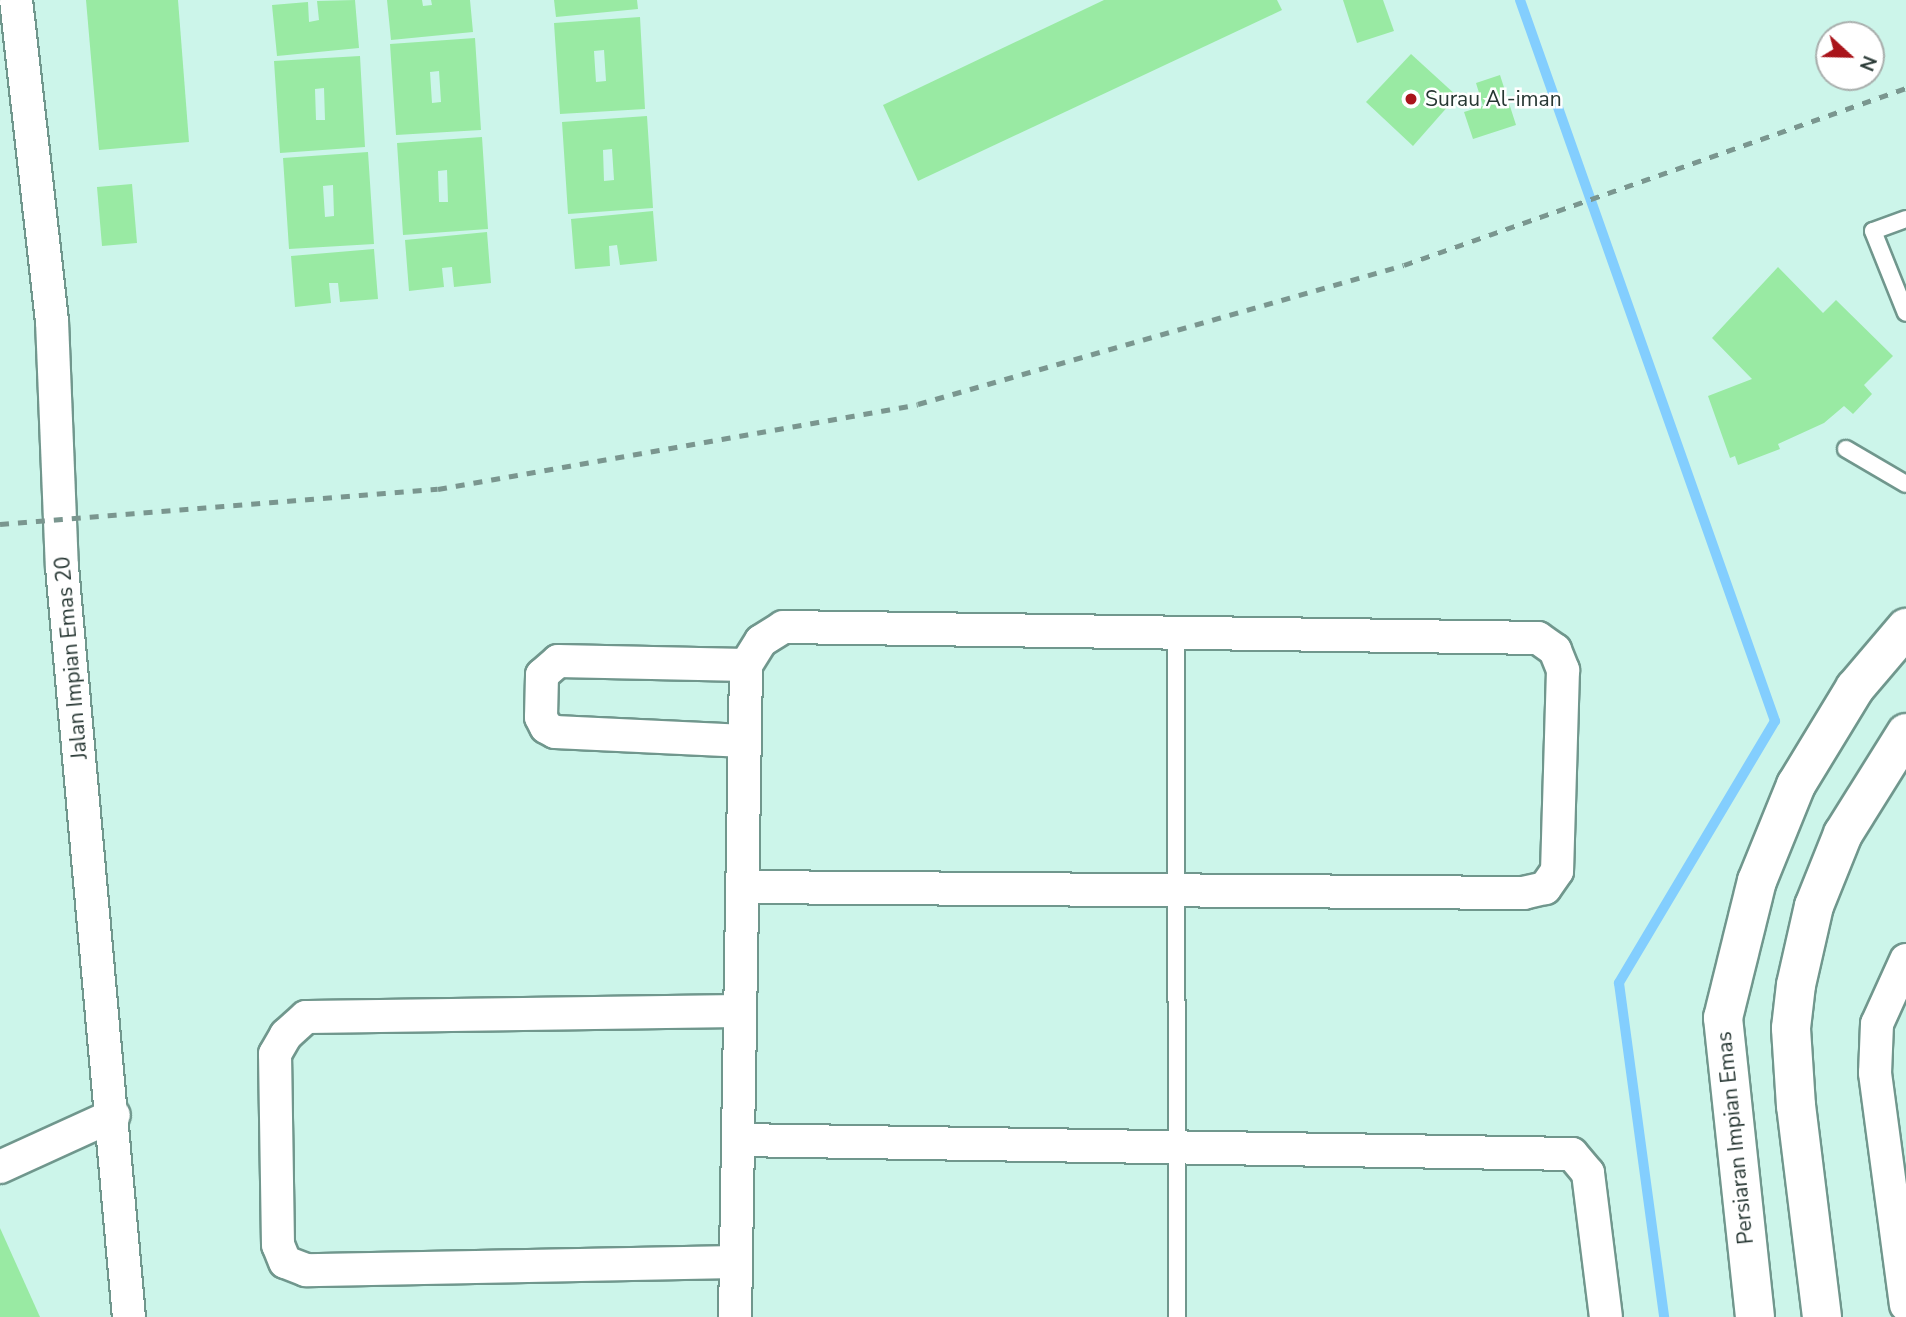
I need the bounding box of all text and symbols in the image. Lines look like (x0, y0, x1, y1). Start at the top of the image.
north arrow (1815, 21, 1885, 91)
text: N (1853, 52, 1882, 75)
place label: Surau Al-iman (1425, 86, 1562, 112)
marker: Surau Al-iman (1403, 91, 1419, 107)
street label: Jalan Impian Emas 20 (50, 556, 92, 760)
street label: Persiaran Impian Emas (1711, 1030, 1759, 1246)

